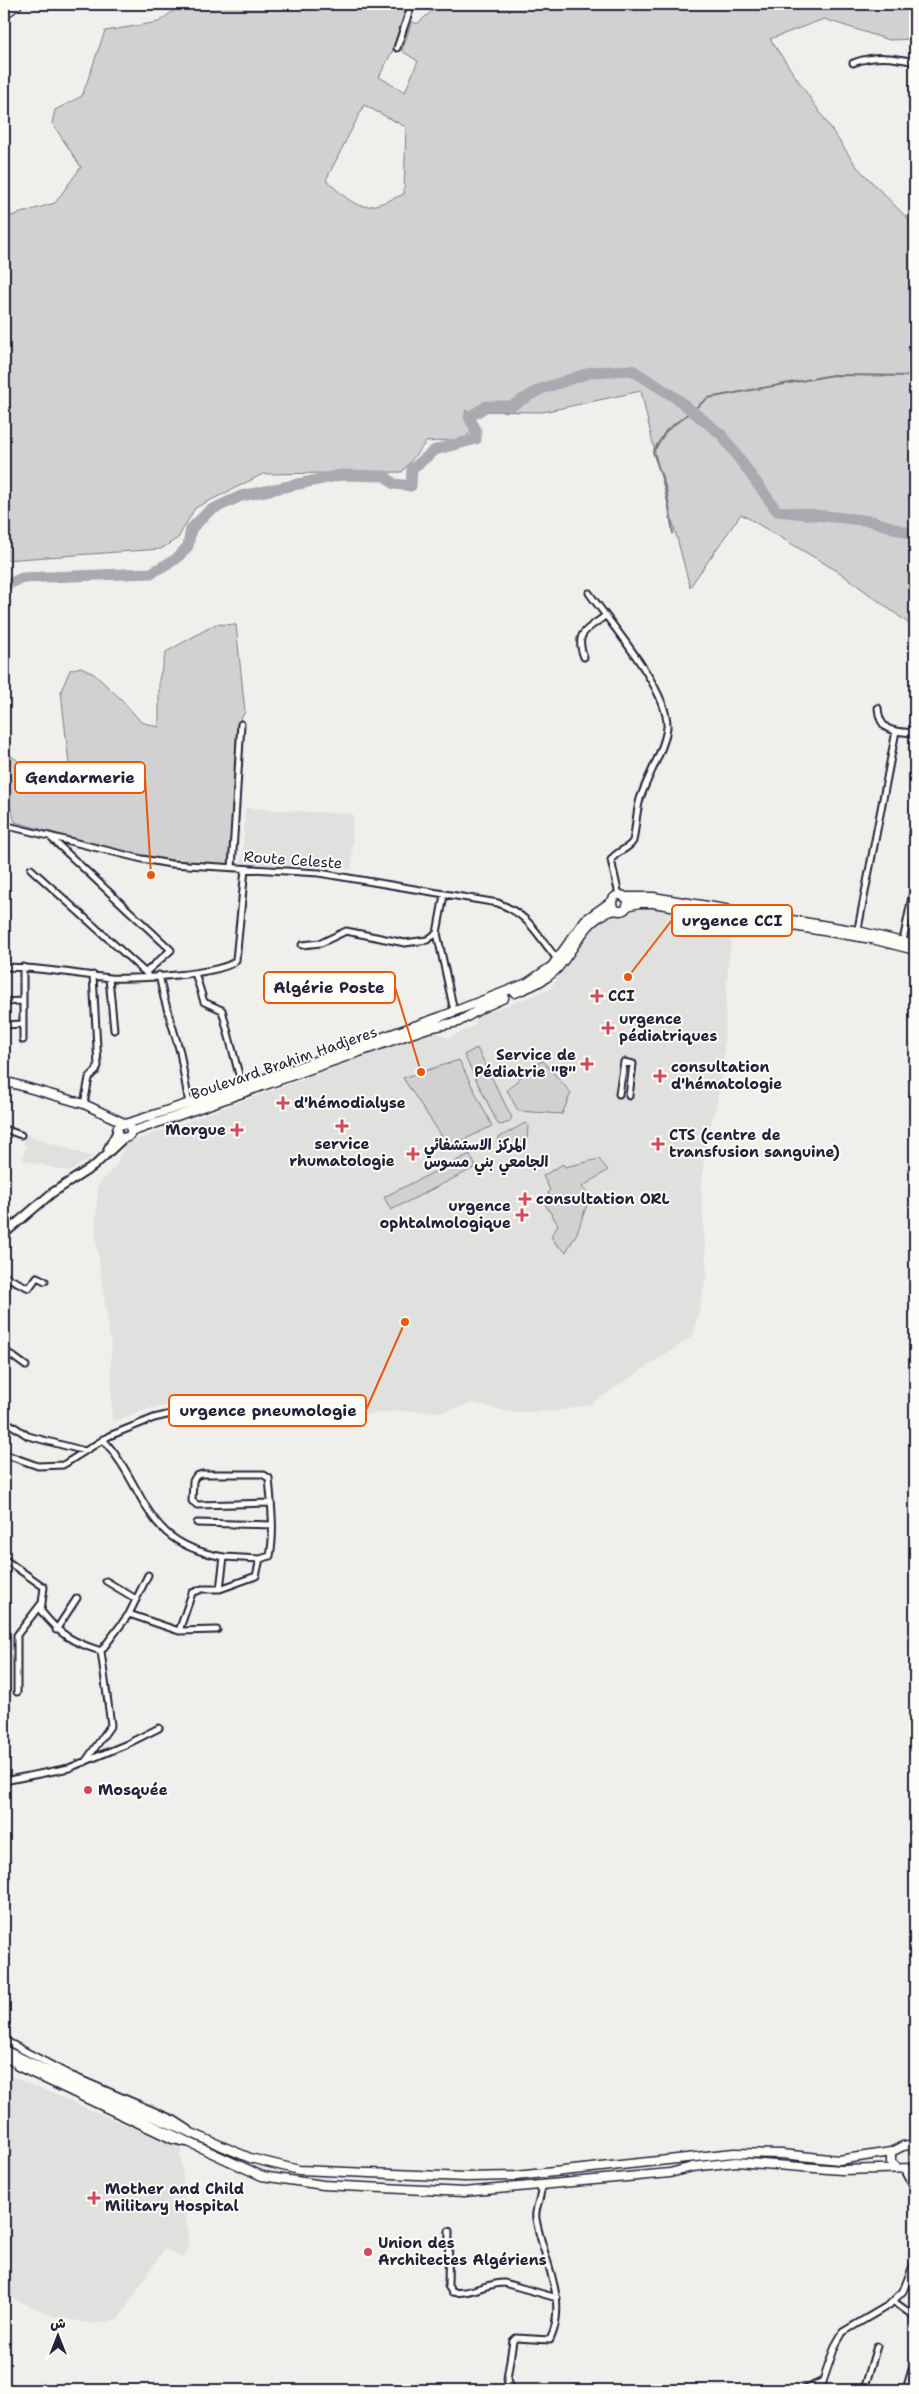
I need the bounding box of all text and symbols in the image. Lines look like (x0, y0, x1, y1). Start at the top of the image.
callout: Gendarmerie (15, 762, 145, 793)
text: Gendarmerie (25, 767, 135, 788)
street label: Route Celeste (243, 847, 343, 873)
callout: urgence CCI (672, 905, 792, 936)
text: urgence CCI (682, 910, 782, 931)
callout: Algérie Poste (264, 972, 395, 1003)
text: Algérie Poste (273, 977, 385, 998)
place label: CCI (608, 986, 635, 1006)
marker: CCI (590, 989, 604, 1003)
place label: urgence pédiatriques (619, 1009, 718, 1046)
marker: urgence pédiatriques (601, 1021, 615, 1035)
street label: Boulevard Brahim Hadjeres (188, 1022, 380, 1104)
place label: Service de Pédiatrie "B" (474, 1045, 576, 1082)
marker: Service de Pédiatrie "B" (580, 1057, 594, 1071)
place label: consultation d'hématologie (671, 1057, 782, 1094)
marker: consultation d'hématologie (653, 1069, 667, 1083)
place label: d'hémodialyse (294, 1093, 406, 1113)
marker: d'hémodialyse (276, 1096, 290, 1110)
marker: service rhumatologie (335, 1119, 349, 1133)
place label: Morgue (165, 1120, 226, 1140)
marker: Morgue (230, 1123, 244, 1137)
place label: CTS (centre de transfusion sanguine) (669, 1125, 840, 1162)
place label: service rhumatologie (289, 1134, 395, 1171)
place label: المركز الاستشفائي الجامعي بني مسوس (424, 1135, 548, 1176)
marker: CTS (centre de transfusion sanguine) (651, 1137, 665, 1151)
marker: المركز الاستشفائي الجامعي بني مسوس (406, 1147, 420, 1161)
place label: consultation ORL (536, 1189, 670, 1209)
marker: consultation ORL (518, 1192, 532, 1206)
place label: urgence ophtalmologique (379, 1196, 511, 1233)
marker: urgence ophtalmologique (515, 1208, 529, 1222)
callout: urgence pneumologie (169, 1395, 366, 1426)
text: urgence pneumologie (179, 1400, 357, 1421)
place label: Mosquée (98, 1780, 168, 1800)
marker: Mosquée (82, 1784, 94, 1796)
place label: Mother and Child Military Hospital (105, 2179, 244, 2216)
marker: Mother and Child Military Hospital (87, 2191, 101, 2205)
place label: Union des Architectes Algériens (378, 2233, 547, 2270)
marker: Union des Architectes Algériens (362, 2246, 374, 2258)
north arrow (32, 2312, 82, 2362)
text: ش (50, 2314, 66, 2332)

